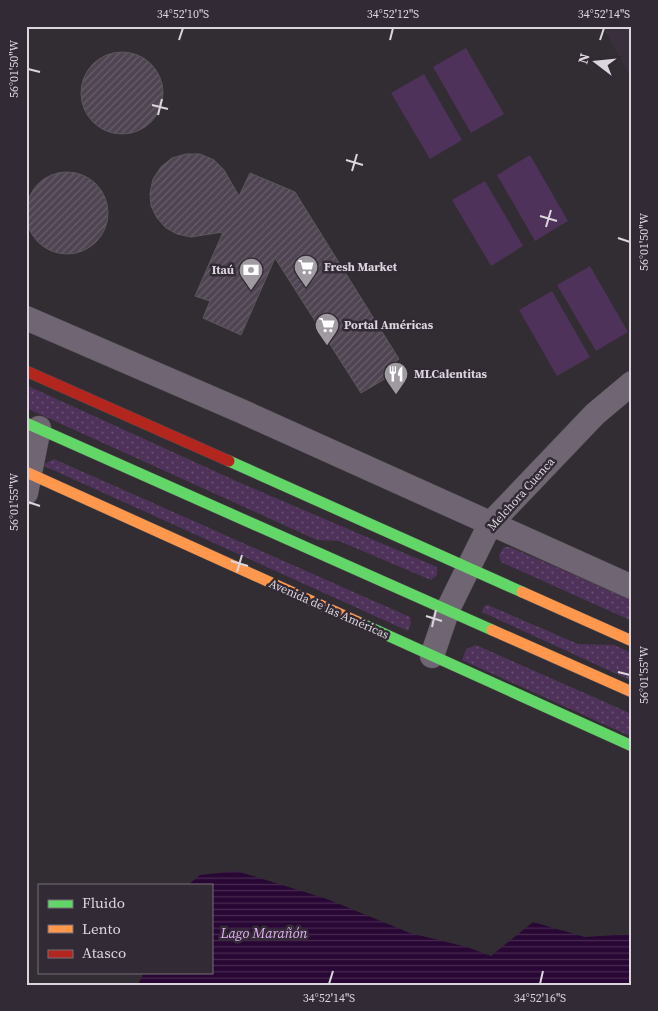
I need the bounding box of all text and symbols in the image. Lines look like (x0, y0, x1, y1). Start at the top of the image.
text: 34°52'10"S (157, 6, 209, 22)
text: 34°52'12"S (367, 6, 419, 22)
text: 34°52'14"S (578, 6, 630, 22)
north arrow (570, 38, 620, 88)
text: 56°01'50"W (6, 40, 22, 98)
text: N (572, 51, 595, 66)
text: 56°01'50"W (636, 213, 652, 271)
supermarket icon: Fresh Market (293, 254, 319, 288)
bank icon: Itaú (238, 257, 264, 291)
place label: Fresh Market (324, 259, 398, 275)
place label: Itaú (212, 262, 235, 278)
supermarket icon: Portal Américas (314, 312, 340, 346)
place label: Portal Américas (344, 317, 434, 333)
restaurant icon: MLCalentitas (383, 361, 409, 395)
place label: MLCalentitas (414, 366, 488, 382)
street label: Melchora Cuenca (484, 453, 559, 534)
text: 56°01'55"W (6, 473, 22, 531)
street label: Avenida de las Américas (267, 575, 391, 643)
text: 56°01'55"W (636, 646, 652, 704)
legend (38, 884, 212, 974)
text: Fluido (82, 892, 125, 913)
text: Lento (82, 918, 121, 939)
water label: Lago Marañón (220, 923, 307, 943)
text: Atasco (82, 942, 126, 963)
text: 34°52'14"S (303, 990, 355, 1006)
text: 34°52'16"S (514, 990, 566, 1006)

